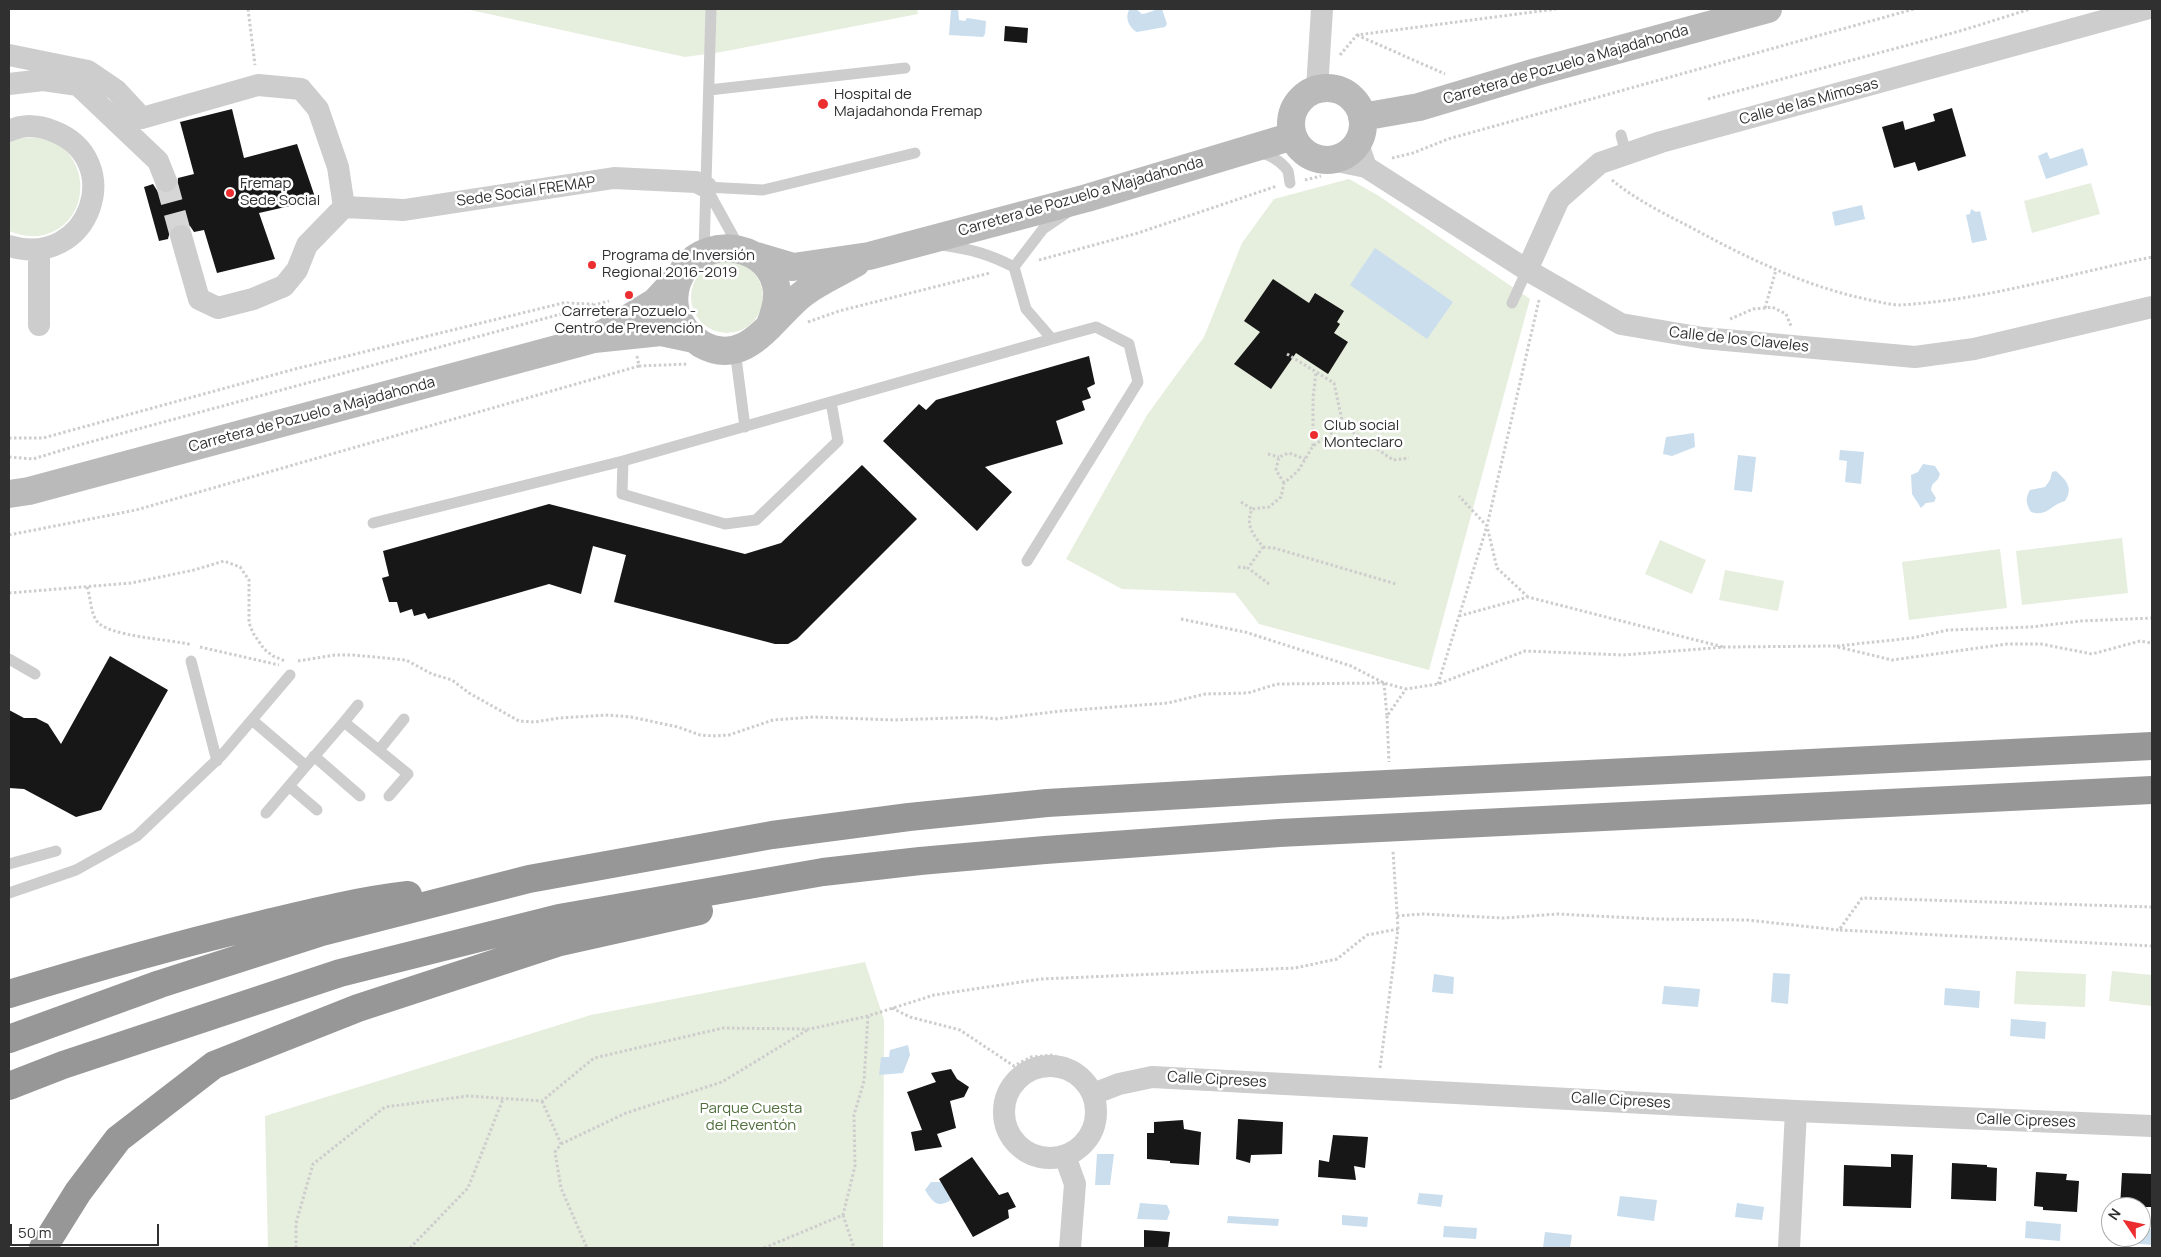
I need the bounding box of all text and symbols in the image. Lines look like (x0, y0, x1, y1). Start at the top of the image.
street label: Carretera de Pozuelo a Majadahonda (1441, 21, 1691, 109)
street label: Calle de las Mimosas (1738, 75, 1880, 129)
place label: Hospital de Majadahonda Fremap (834, 86, 982, 121)
marker: Hospital de Majadahonda Fremap (816, 97, 830, 111)
street label: Carretera de Pozuelo a Majadahonda (956, 153, 1206, 241)
street label: Sede Social FREMAP (455, 173, 597, 211)
place label: Fremap Sede Social (240, 175, 320, 210)
marker: Fremap Sede Social (224, 187, 236, 199)
place label: Programa de Inversión Regional 2016-2019 (602, 247, 755, 282)
marker: Programa de Inversión Regional 2016-2019 (586, 259, 598, 271)
marker: Carretera Pozuelo - Centro de Prevención (623, 289, 635, 301)
place label: Carretera Pozuelo - Centro de Prevención (555, 303, 703, 338)
street label: Calle de los Claveles (1668, 324, 1810, 356)
street label: Carretera de Pozuelo a Majadahonda (187, 373, 437, 457)
place label: Club social Monteclaro (1324, 417, 1403, 452)
marker: Club social Monteclaro (1308, 429, 1320, 441)
street label: Calle Cipreses (1167, 1068, 1267, 1092)
street label: Calle Cipreses (1571, 1089, 1671, 1113)
park label: Parque Cuesta del Reventón (700, 1100, 802, 1135)
street label: Calle Cipreses (1976, 1110, 2076, 1132)
north arrow (2101, 1197, 2151, 1247)
text: N (2103, 1204, 2125, 1223)
scale bar (12, 1214, 161, 1246)
text: 50 m (18, 1222, 52, 1243)

